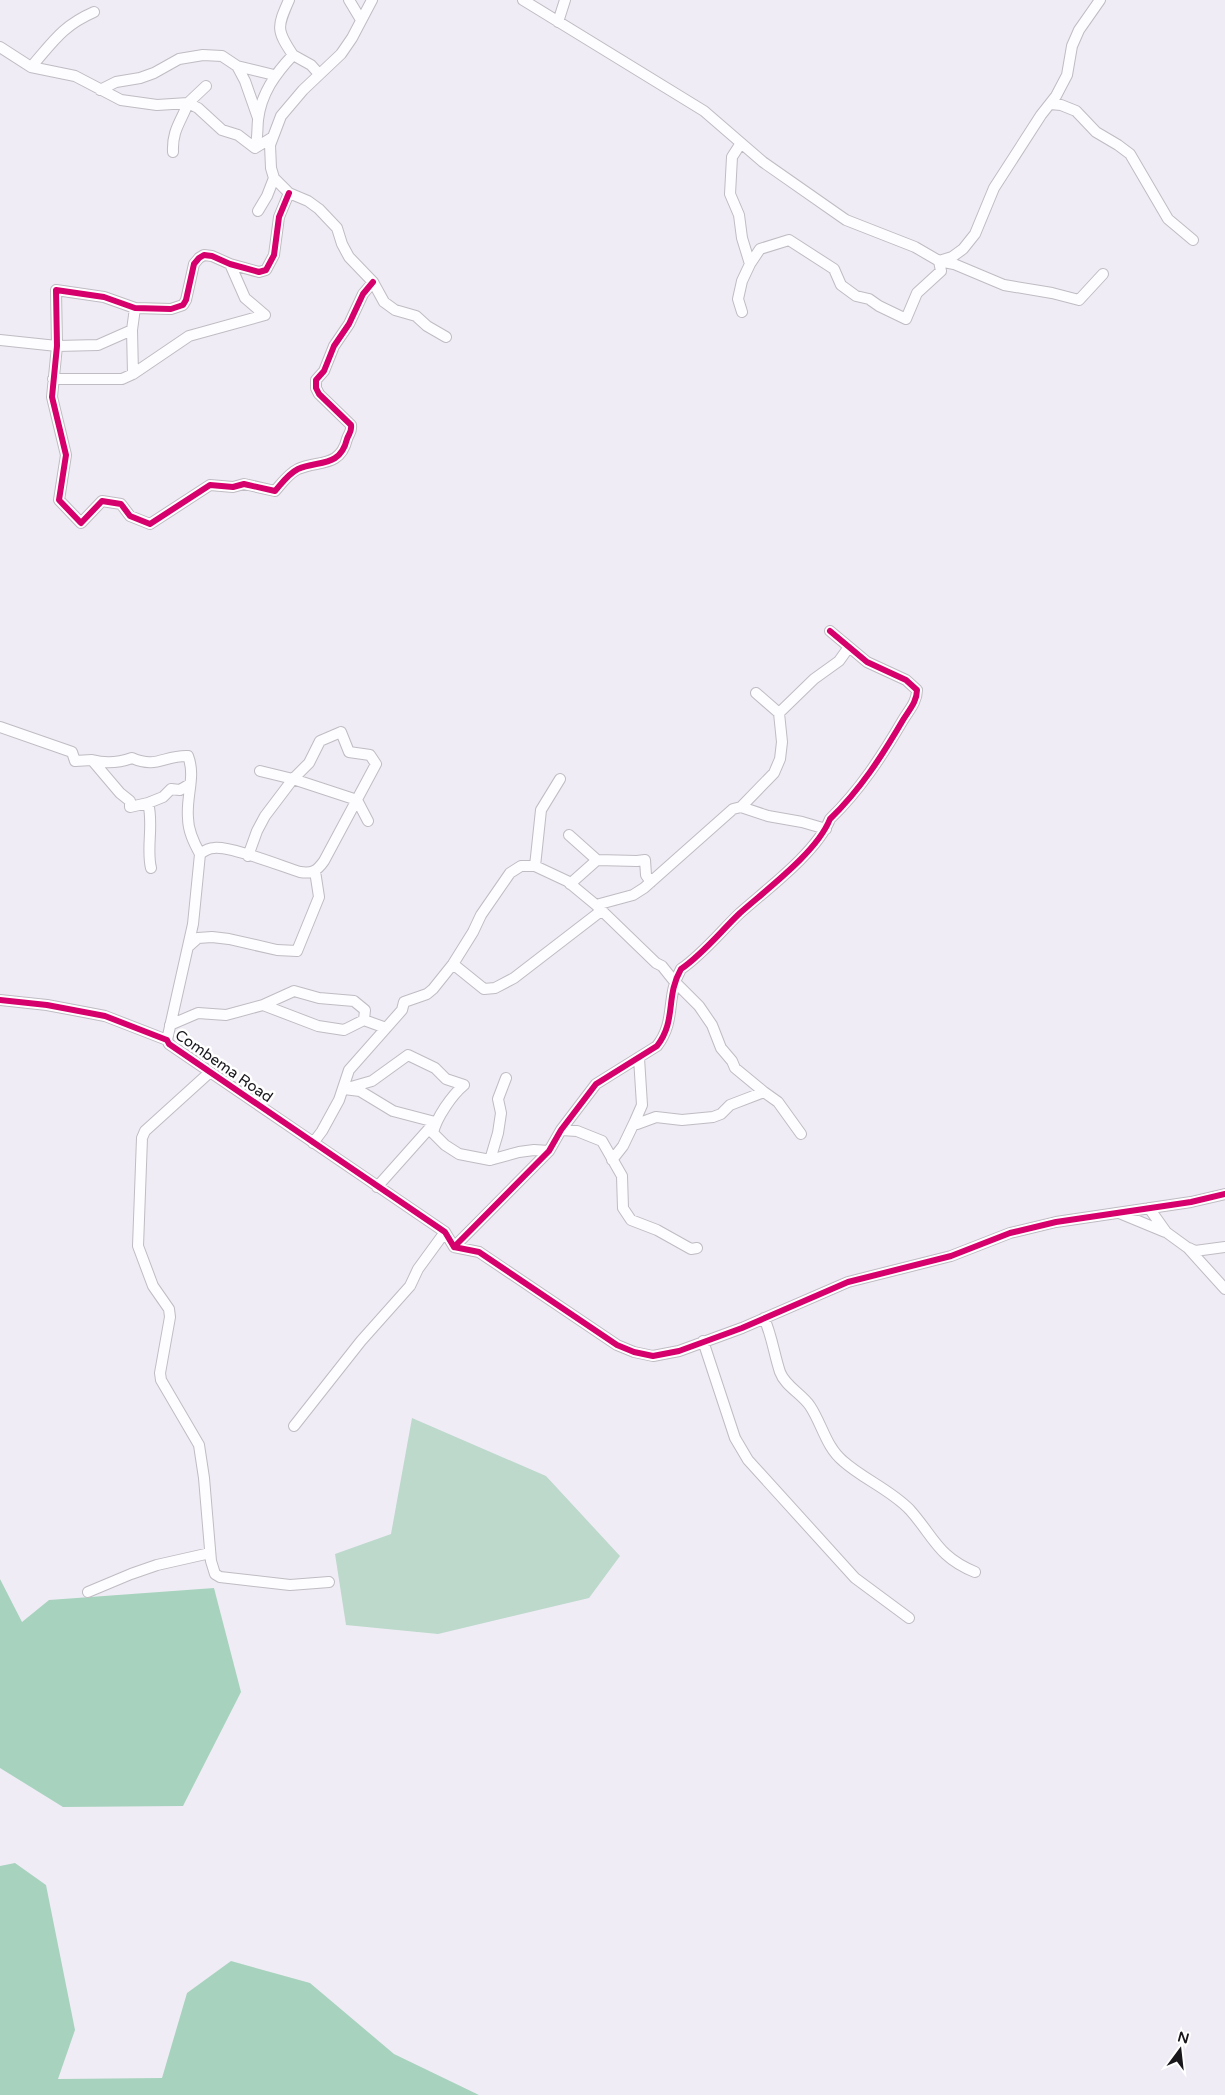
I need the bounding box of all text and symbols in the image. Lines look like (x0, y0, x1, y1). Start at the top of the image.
street label: Combema Road (172, 1026, 276, 1106)
north arrow (1155, 2025, 1205, 2075)
text: N (1176, 2028, 1191, 2048)

